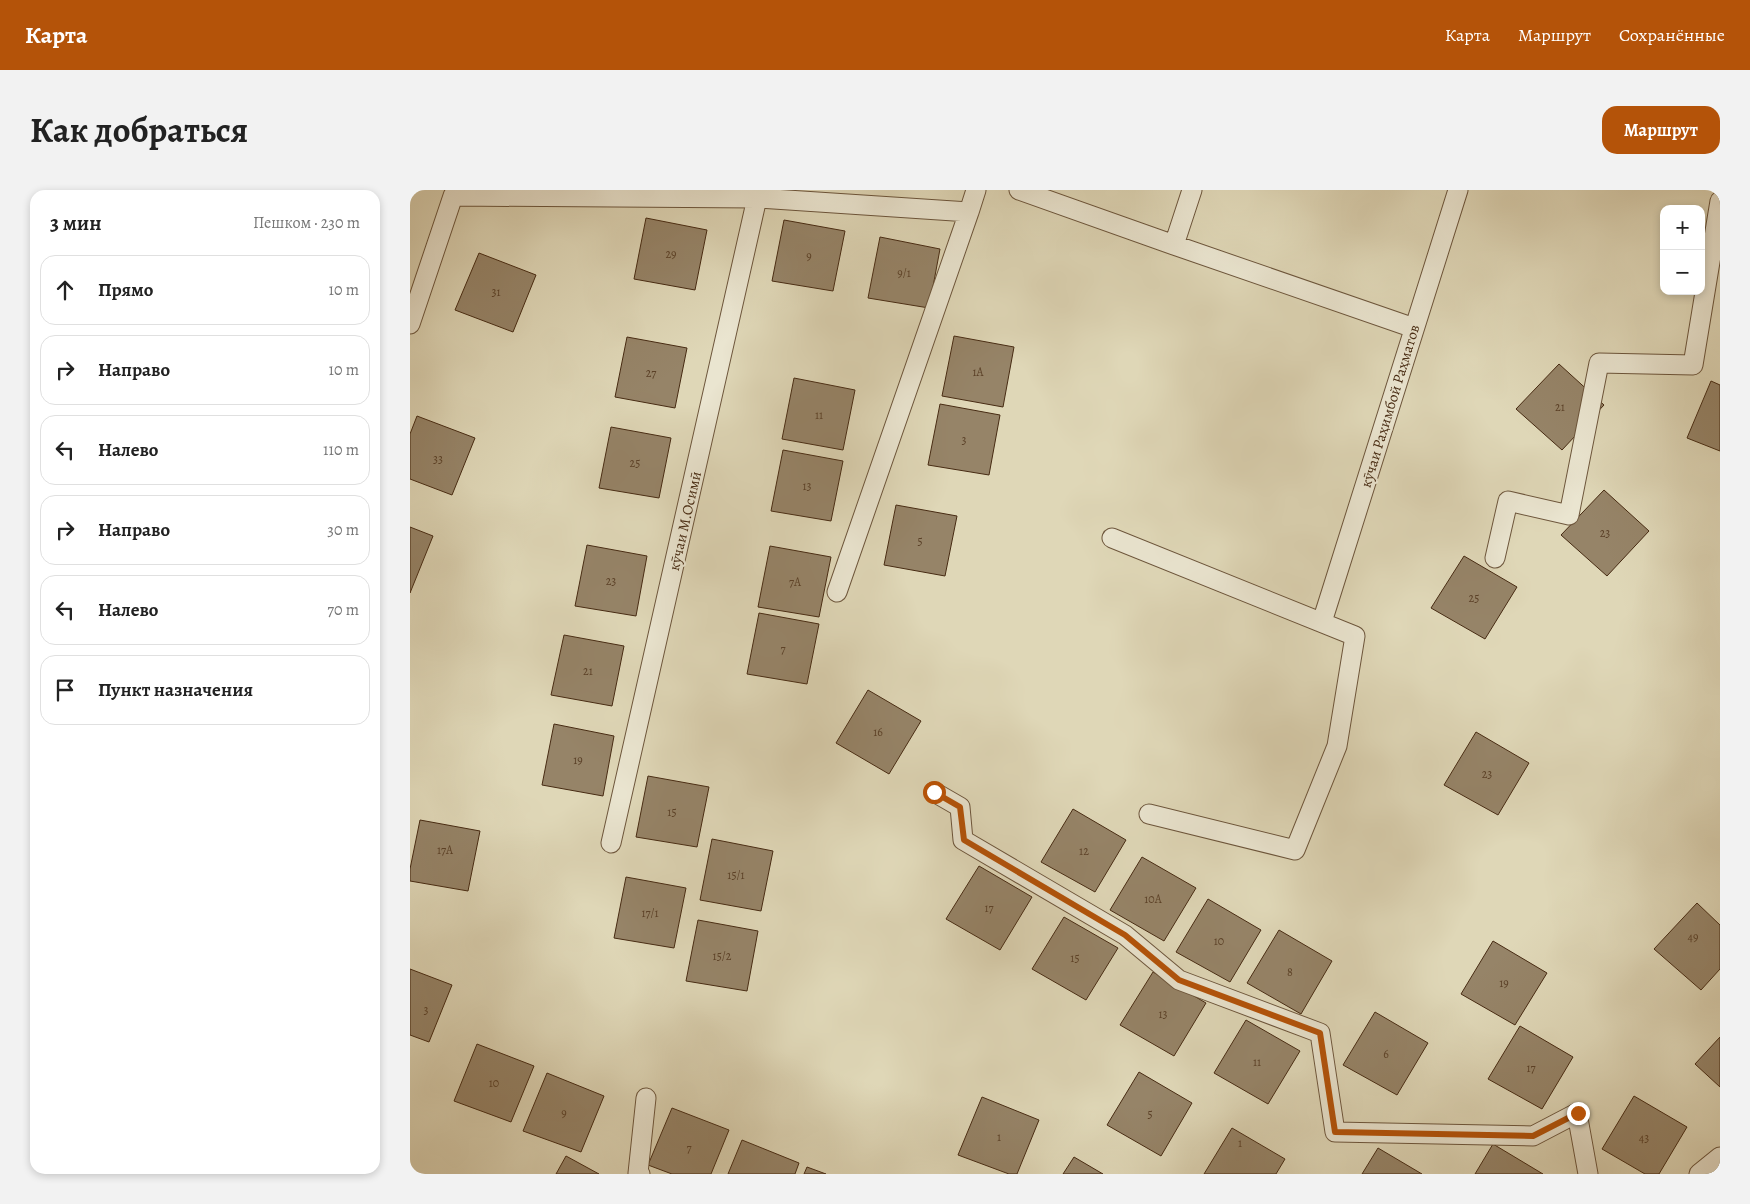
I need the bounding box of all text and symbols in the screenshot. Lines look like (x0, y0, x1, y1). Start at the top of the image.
text: Карта (25, 19, 87, 51)
text: Карта (1445, 23, 1490, 47)
text: Маршрут (1518, 23, 1591, 47)
text: Сохранённые (1619, 23, 1725, 47)
text: Как добраться (30, 106, 248, 154)
button: Маршрут (1602, 106, 1720, 154)
map controls (1660, 205, 1705, 295)
button: + (1660, 205, 1705, 250)
text: 3 мин (50, 209, 102, 237)
text: Пешком · 230 m (253, 212, 360, 234)
house number: 29 (665, 246, 677, 262)
house number: 9 (806, 248, 812, 264)
button: − (1660, 250, 1705, 295)
house number: 9/1 (897, 265, 911, 281)
icon: ahead (51, 276, 79, 304)
text: Прямо (98, 277, 153, 303)
text: 10 m (329, 279, 359, 301)
house number: 31 (491, 284, 501, 300)
street label: кӯчаи Раҳимбой Раҳматов (1356, 322, 1424, 490)
icon: right (51, 356, 79, 384)
text: Направо (98, 357, 170, 383)
text: 10 m (329, 359, 359, 381)
house number: 1А (972, 364, 985, 380)
house number: 27 (646, 365, 657, 381)
house number: 21 (1555, 399, 1565, 415)
house number: 11 (815, 407, 823, 423)
house number: 3 (962, 432, 967, 448)
icon: left (51, 436, 79, 464)
text: Налево (98, 437, 158, 463)
text: 110 m (323, 439, 359, 461)
house number: 33 (433, 451, 443, 467)
house number: 25 (630, 455, 640, 471)
street label: кӯчаи М.Осимӣ (664, 469, 706, 573)
house number: 13 (802, 478, 812, 494)
icon: right (51, 516, 79, 544)
text: Направо (98, 517, 170, 543)
text: 30 m (327, 519, 359, 541)
house number: 23 (1600, 525, 1610, 541)
house number: 5 (917, 533, 923, 549)
house number: 23 (606, 573, 616, 589)
house number: 7А (789, 574, 802, 590)
house number: 25 (1469, 590, 1479, 606)
icon: left (51, 596, 79, 624)
text: Налево (98, 597, 158, 623)
text: 70 m (327, 599, 359, 621)
house number: 7 (780, 641, 786, 657)
house number: 21 (583, 663, 593, 679)
icon: arrive (51, 676, 79, 704)
text: Пункт назначения (98, 677, 253, 703)
house number: 16 (873, 724, 883, 740)
house number: 19 (573, 752, 583, 768)
house number: 23 (1482, 766, 1492, 782)
route start (923, 781, 946, 804)
house number: 15 (667, 804, 677, 820)
house number: 17А (437, 842, 454, 858)
house number: 12 (1079, 843, 1089, 859)
house number: 15/1 (727, 867, 745, 883)
house number: 10А (1144, 891, 1163, 907)
house number: 17 (984, 900, 995, 916)
house number: 17/1 (641, 905, 659, 921)
house number: 49 (1688, 929, 1698, 945)
house number: 10 (1214, 933, 1224, 949)
house number: 15/2 (713, 948, 732, 964)
house number: 15 (1070, 950, 1080, 966)
house number: 8 (1287, 964, 1293, 980)
house number: 19 (1499, 975, 1509, 991)
house number: 3 (424, 1002, 429, 1018)
house number: 13 (1158, 1006, 1168, 1022)
house number: 6 (1383, 1046, 1389, 1062)
house number: 11 (1253, 1054, 1261, 1070)
house number: 17 (1526, 1060, 1537, 1076)
house number: 10 (489, 1075, 499, 1091)
route end (1567, 1102, 1590, 1125)
house number: 9 (561, 1105, 567, 1121)
house number: 5 (1147, 1106, 1153, 1122)
house number: 1 (997, 1129, 1001, 1145)
house number: 43 (1639, 1130, 1649, 1146)
house number: 1 (1238, 1135, 1242, 1151)
house number: 7 (686, 1140, 692, 1156)

